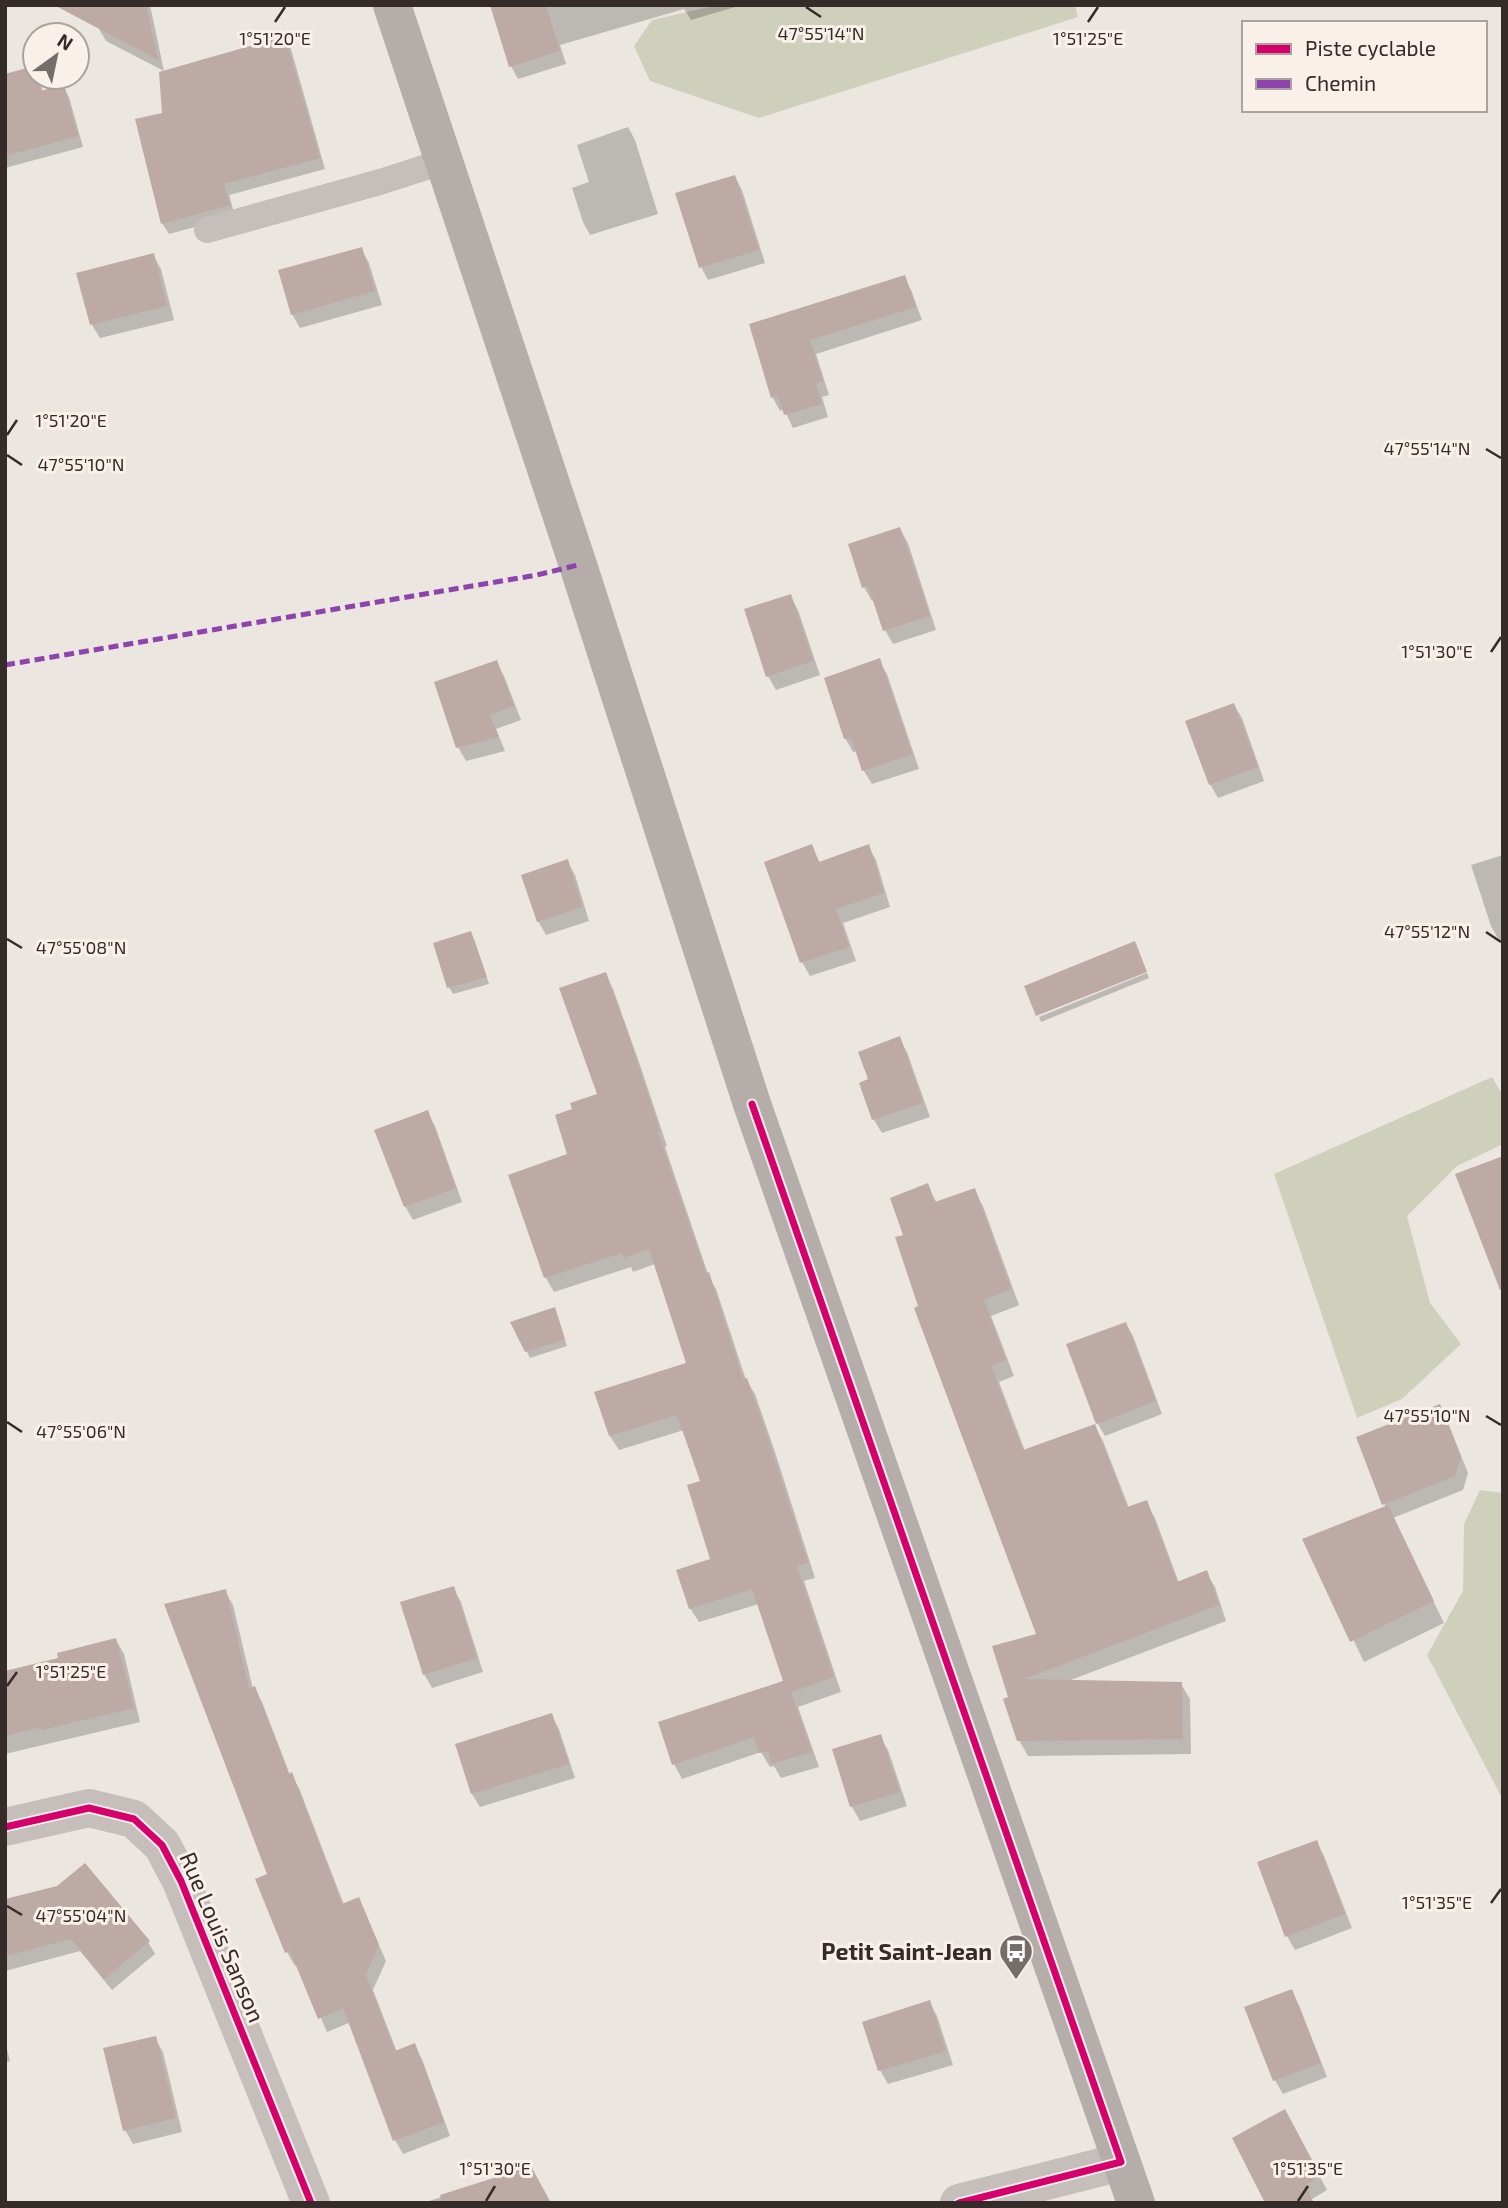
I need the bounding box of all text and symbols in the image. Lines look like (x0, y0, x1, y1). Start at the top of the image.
north arrow (21, 21, 91, 91)
legend (1242, 21, 1487, 112)
text: 47°55'14"N (777, 22, 865, 44)
text: 1°51'20"E (239, 27, 311, 49)
text: 1°51'25"E (1053, 27, 1123, 49)
text: N (54, 28, 78, 55)
text: Piste cyclable (1305, 35, 1436, 60)
text: Chemin (1305, 70, 1376, 95)
text: 1°51'20"E (35, 409, 107, 431)
text: 47°55'14"N (1383, 437, 1471, 459)
text: 47°55'10"N (38, 453, 124, 475)
text: 1°51'30"E (1401, 640, 1473, 662)
text: 47°55'12"N (1384, 920, 1470, 942)
text: 47°55'08"N (36, 936, 126, 958)
text: 47°55'10"N (1384, 1404, 1470, 1426)
text: 47°55'06"N (36, 1420, 126, 1442)
text: 1°51'25"E (36, 1660, 106, 1682)
street label: Rue Louis Sanson (175, 1848, 271, 2026)
text: 1°51'35"E (1402, 1891, 1472, 1913)
text: 47°55'04"N (36, 1904, 126, 1926)
bus stop icon: Petit Saint-Jean (997, 1932, 1035, 1981)
place label: Petit Saint-Jean (821, 1937, 992, 1965)
text: 1°51'30"E (459, 2157, 531, 2179)
text: 1°51'35"E (1273, 2157, 1343, 2179)

